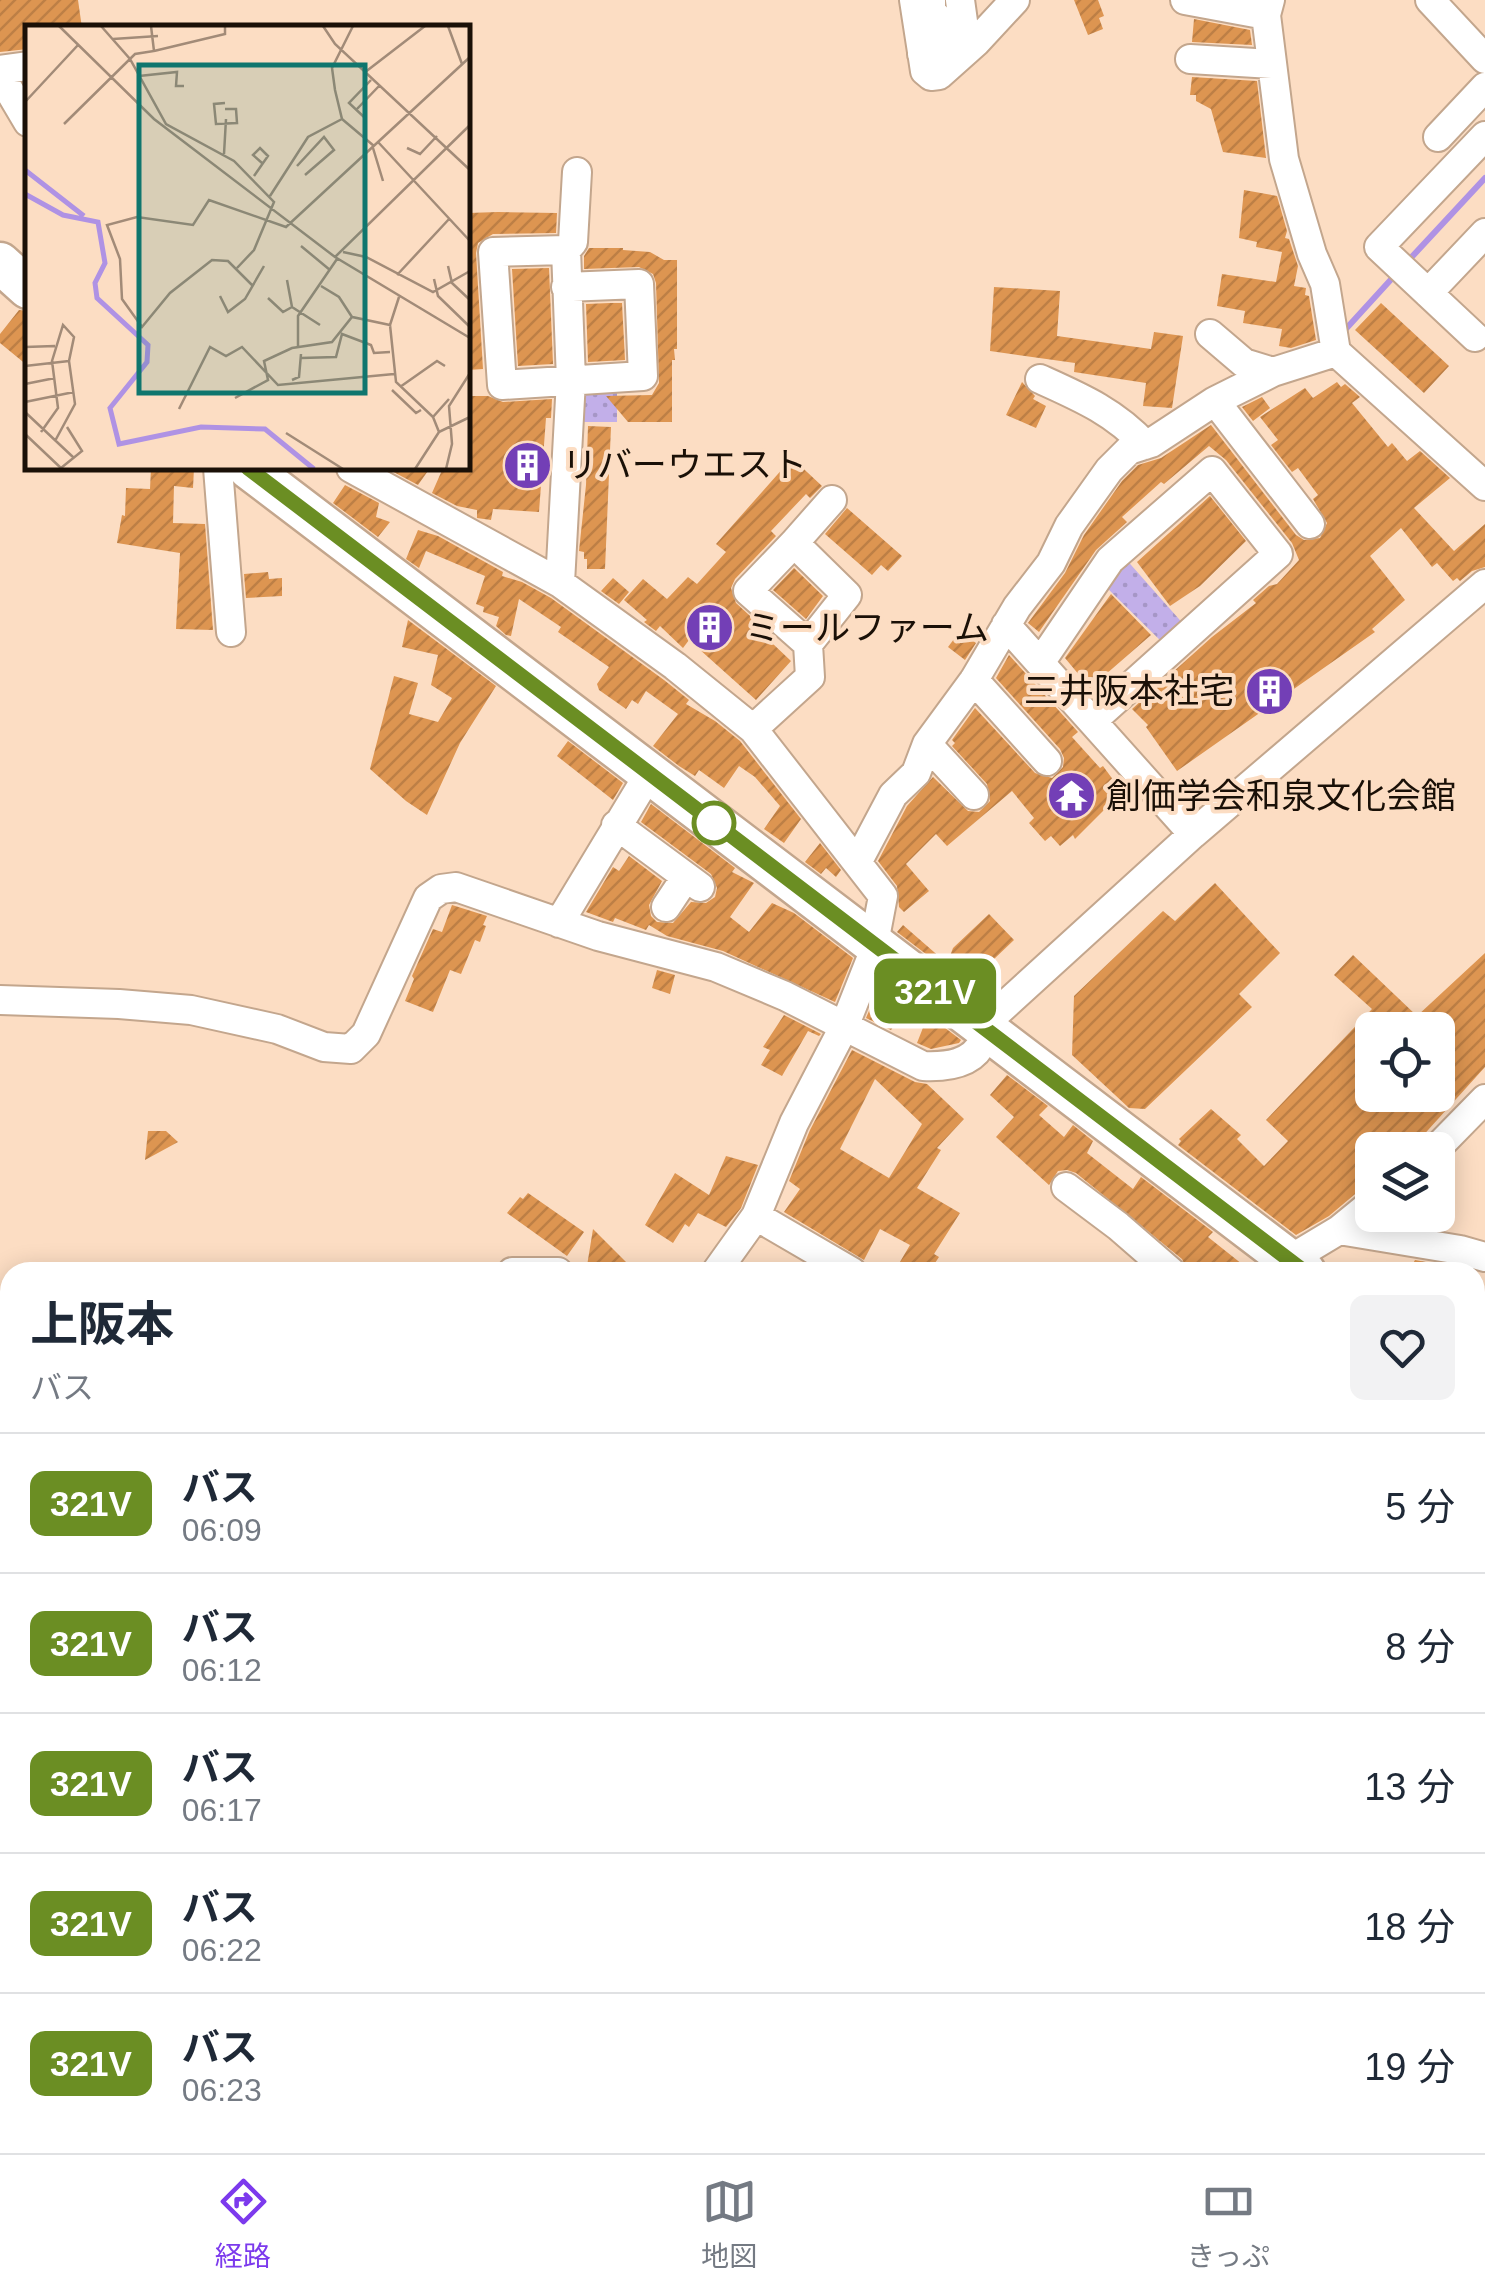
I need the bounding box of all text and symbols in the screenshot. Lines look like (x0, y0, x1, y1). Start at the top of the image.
inset map (25, 25, 470, 470)
building icon: リバーウエスト (501, 439, 553, 491)
place label: リバーウエスト (562, 445, 807, 484)
building icon: ミールファーム (684, 602, 736, 654)
place label: ミールファーム (745, 608, 989, 647)
building icon: 三井阪本社宅 (1243, 665, 1295, 717)
place label: 三井阪本社宅 (1024, 671, 1234, 710)
temple icon: 創価学会和泉文化会館 (1045, 770, 1097, 822)
place label: 創価学会和泉文化会館 (1106, 776, 1456, 815)
unlabelled marker (693, 802, 735, 844)
line badge: 321V (865, 958, 1005, 1024)
text: 321V (894, 972, 976, 1011)
map controls (1355, 1012, 1455, 1232)
button: locate (1355, 1012, 1455, 1112)
button: layers (1355, 1132, 1455, 1232)
button: heart (1350, 1295, 1455, 1400)
text: 上阪本 (30, 1298, 174, 1351)
text: バス (30, 1370, 94, 1406)
text: バス (182, 1467, 258, 1509)
text: 321V (50, 1484, 132, 1523)
text: 5 分 (1385, 1486, 1455, 1528)
text: 06:09 (182, 1512, 262, 1548)
text: バス (182, 1607, 258, 1649)
text: 321V (50, 1624, 132, 1663)
text: 8 分 (1385, 1626, 1455, 1668)
text: 06:12 (182, 1652, 262, 1688)
text: バス (182, 1747, 258, 1789)
text: 321V (50, 1764, 132, 1803)
text: 13 分 (1364, 1766, 1455, 1808)
text: 06:17 (182, 1792, 262, 1828)
text: バス (182, 1887, 258, 1929)
text: 321V (50, 1904, 132, 1943)
text: 18 分 (1364, 1906, 1455, 1948)
text: 06:22 (182, 1932, 262, 1968)
text: バス (182, 2027, 258, 2069)
text: 321V (50, 2044, 132, 2083)
text: 19 分 (1364, 2046, 1455, 2088)
text: 06:23 (182, 2072, 262, 2108)
tab: 経路 (215, 2174, 271, 2274)
tab: 地図 (701, 2174, 757, 2274)
tab: きっぷ (1187, 2174, 1270, 2274)

